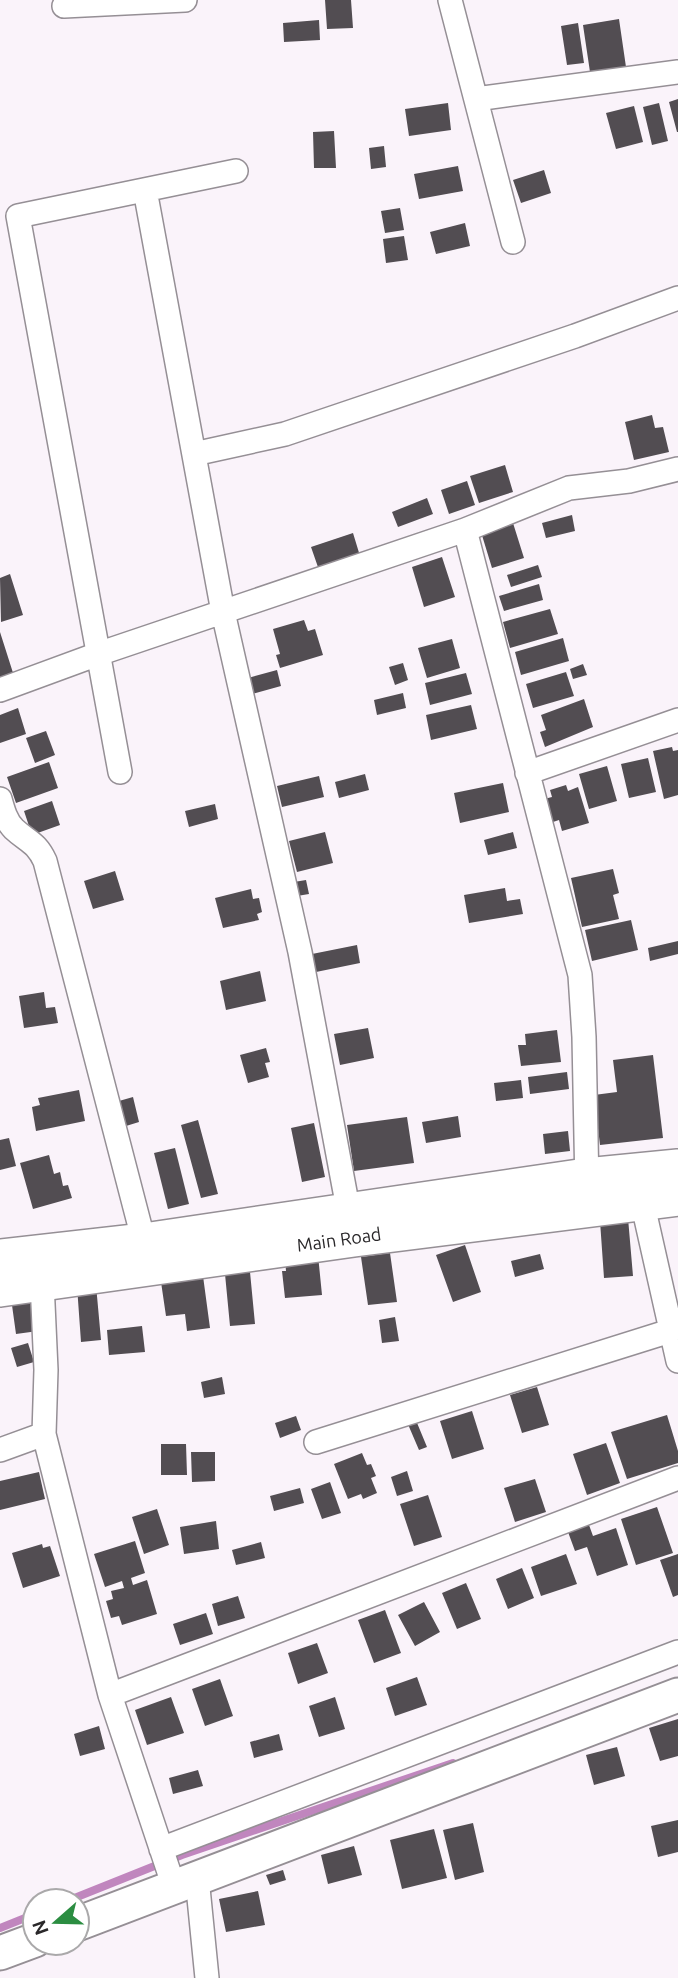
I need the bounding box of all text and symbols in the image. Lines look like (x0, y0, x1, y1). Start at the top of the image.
street label: Main Road (295, 1223, 382, 1255)
north arrow (21, 1887, 91, 1957)
text: N (27, 1917, 53, 1938)

